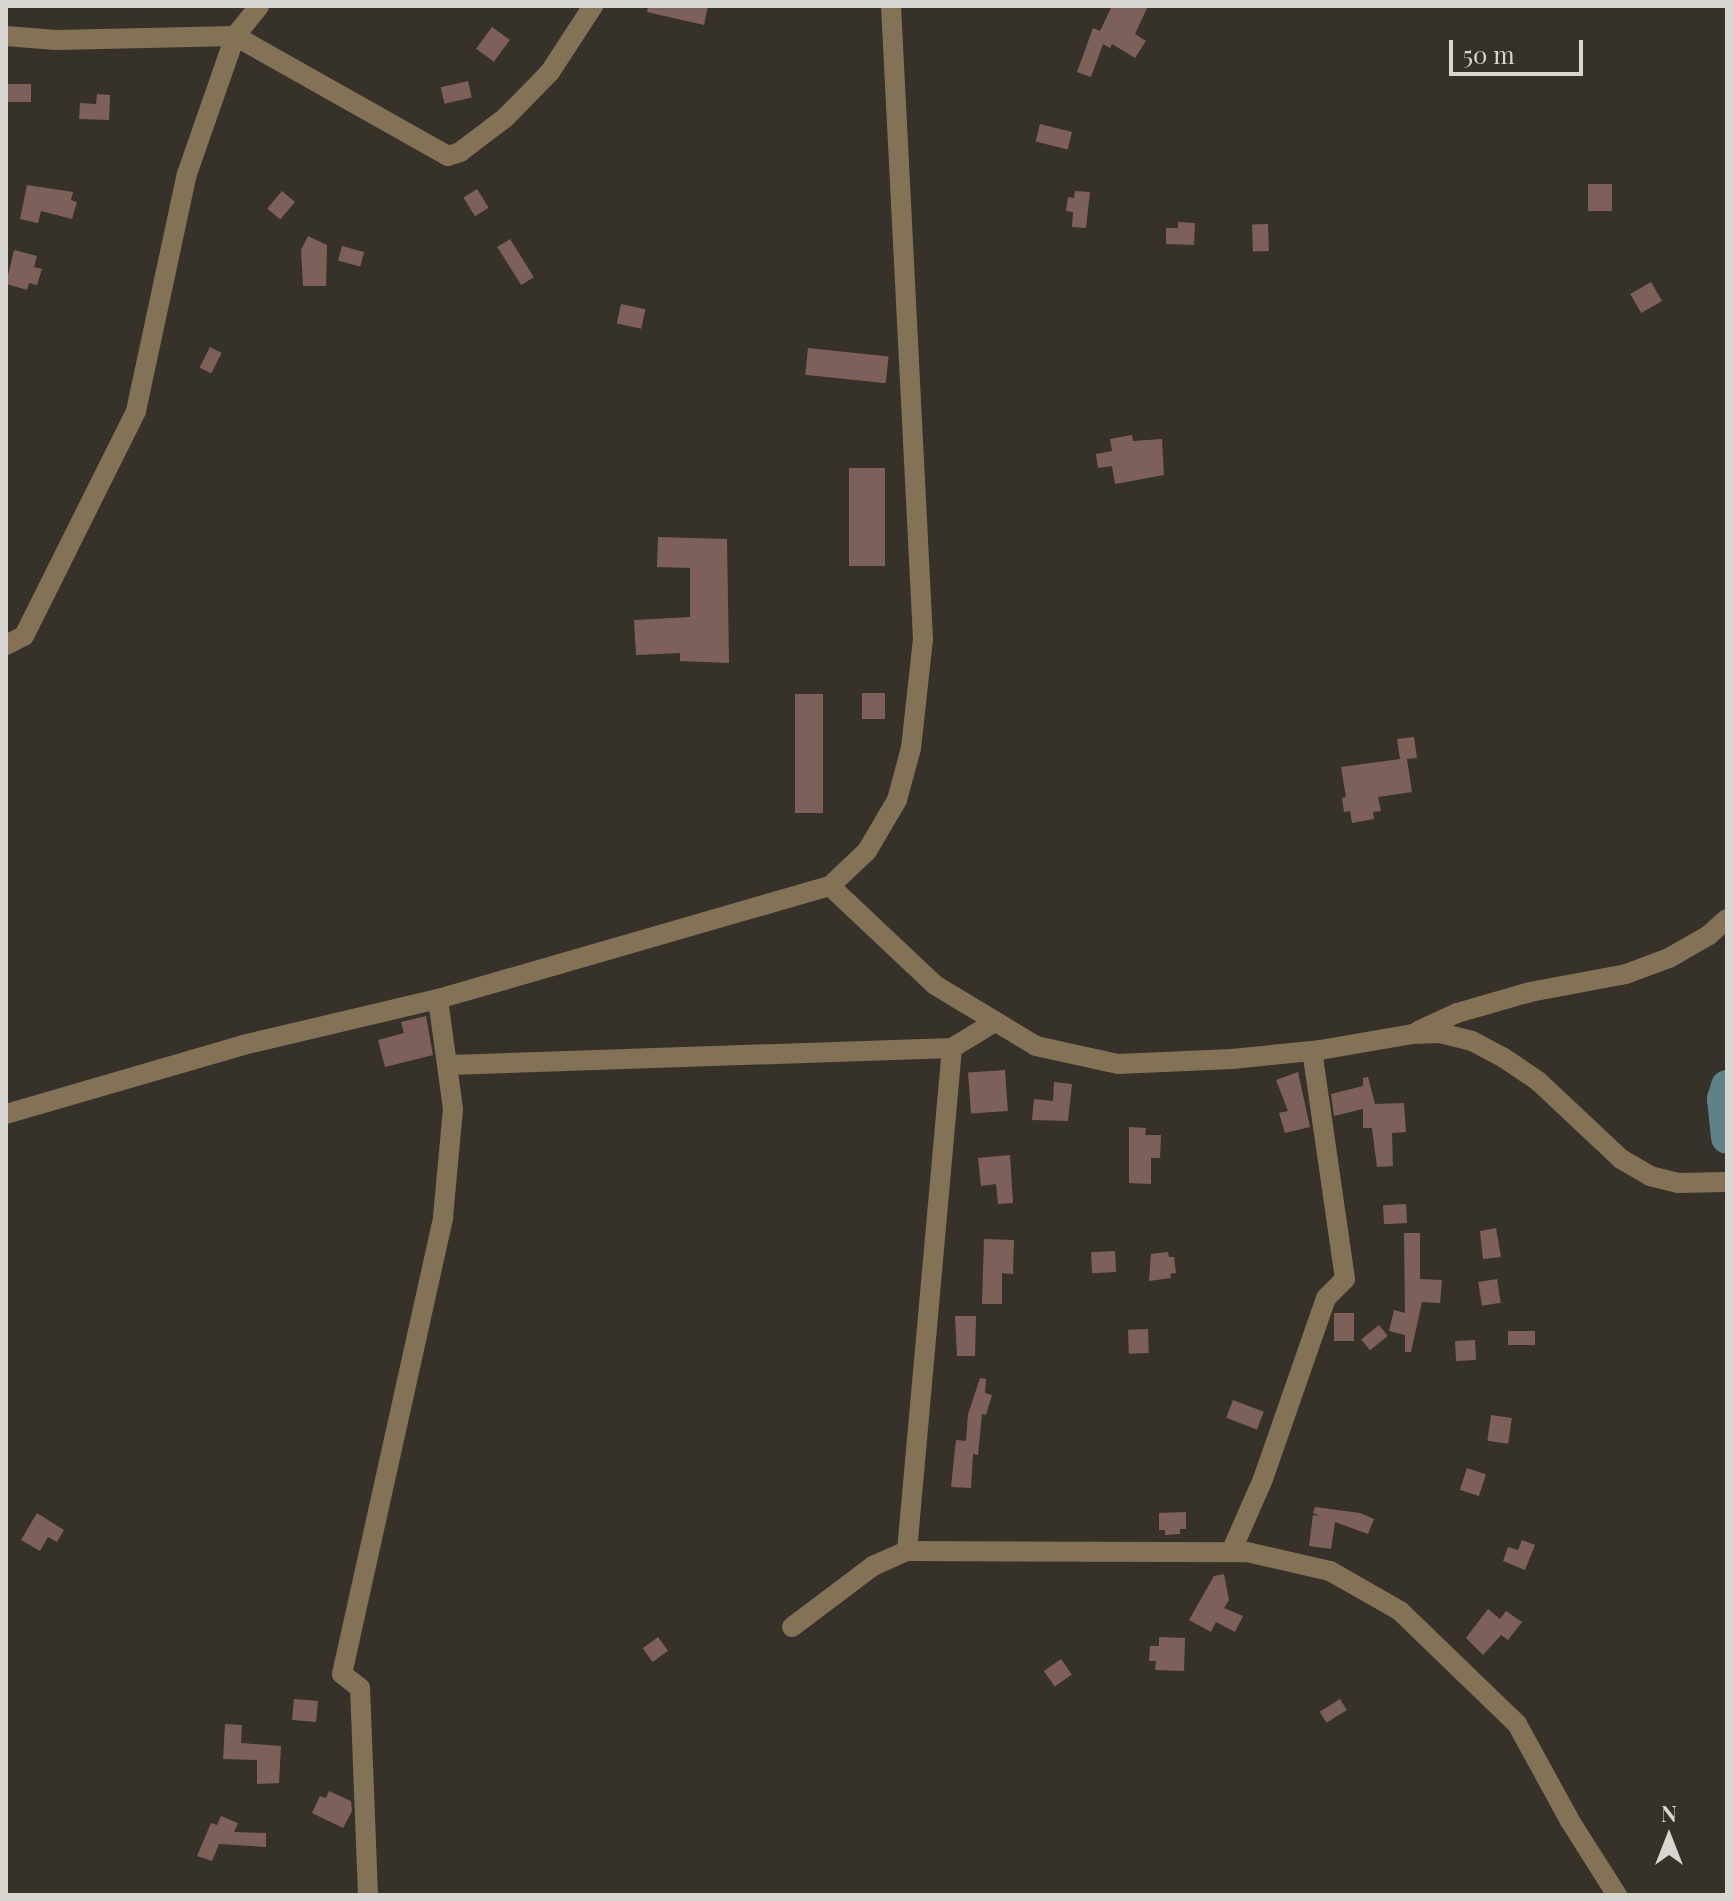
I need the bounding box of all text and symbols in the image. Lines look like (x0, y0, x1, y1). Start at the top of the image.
scale bar (1453, 24, 1587, 74)
text: 50 m (1463, 38, 1515, 70)
north arrow (1629, 1797, 1709, 1877)
text: N (1661, 1798, 1677, 1828)

